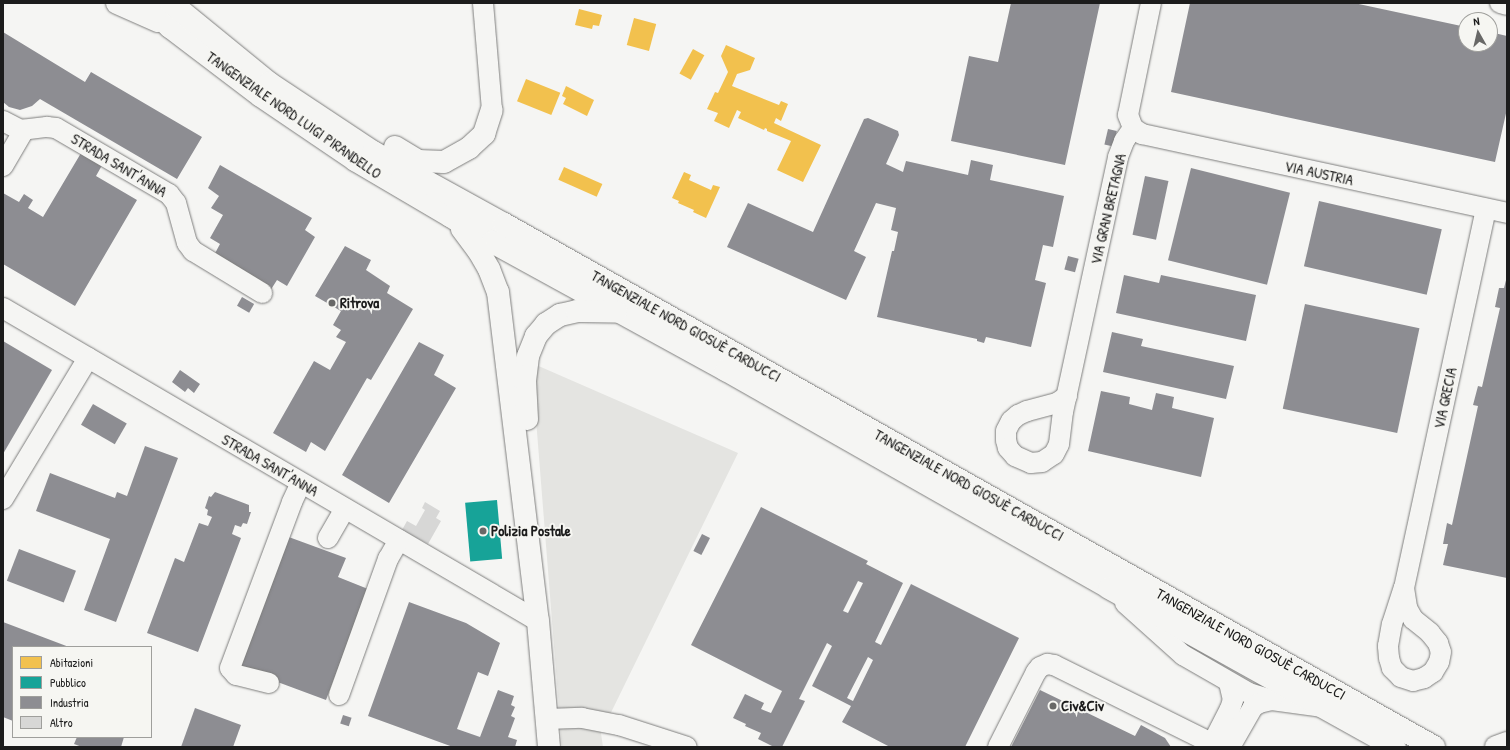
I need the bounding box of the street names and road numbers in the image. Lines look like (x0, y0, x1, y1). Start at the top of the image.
street label: TANGENZIALE NORD LUIGI PIRANDELLO (203, 48, 385, 182)
street label: STRADA SANT'ANNA (68, 129, 170, 201)
street label: VIA GRAN BRETAGNA (1086, 152, 1130, 266)
street label: VIA AUSTRIA (1283, 157, 1355, 189)
street label: TANGENZIALE NORD GIOSUÈ CARDUCCI (588, 266, 784, 386)
street label: VIA GRECIA (1430, 366, 1460, 430)
street label: TANGENZIALE NORD GIOSUÈ CARDUCCI (871, 425, 1067, 545)
street label: STRADA SANT'ANNA (219, 430, 321, 500)
street label: TANGENZIALE NORD GIOSUÈ CARDUCCI (1153, 584, 1349, 704)

